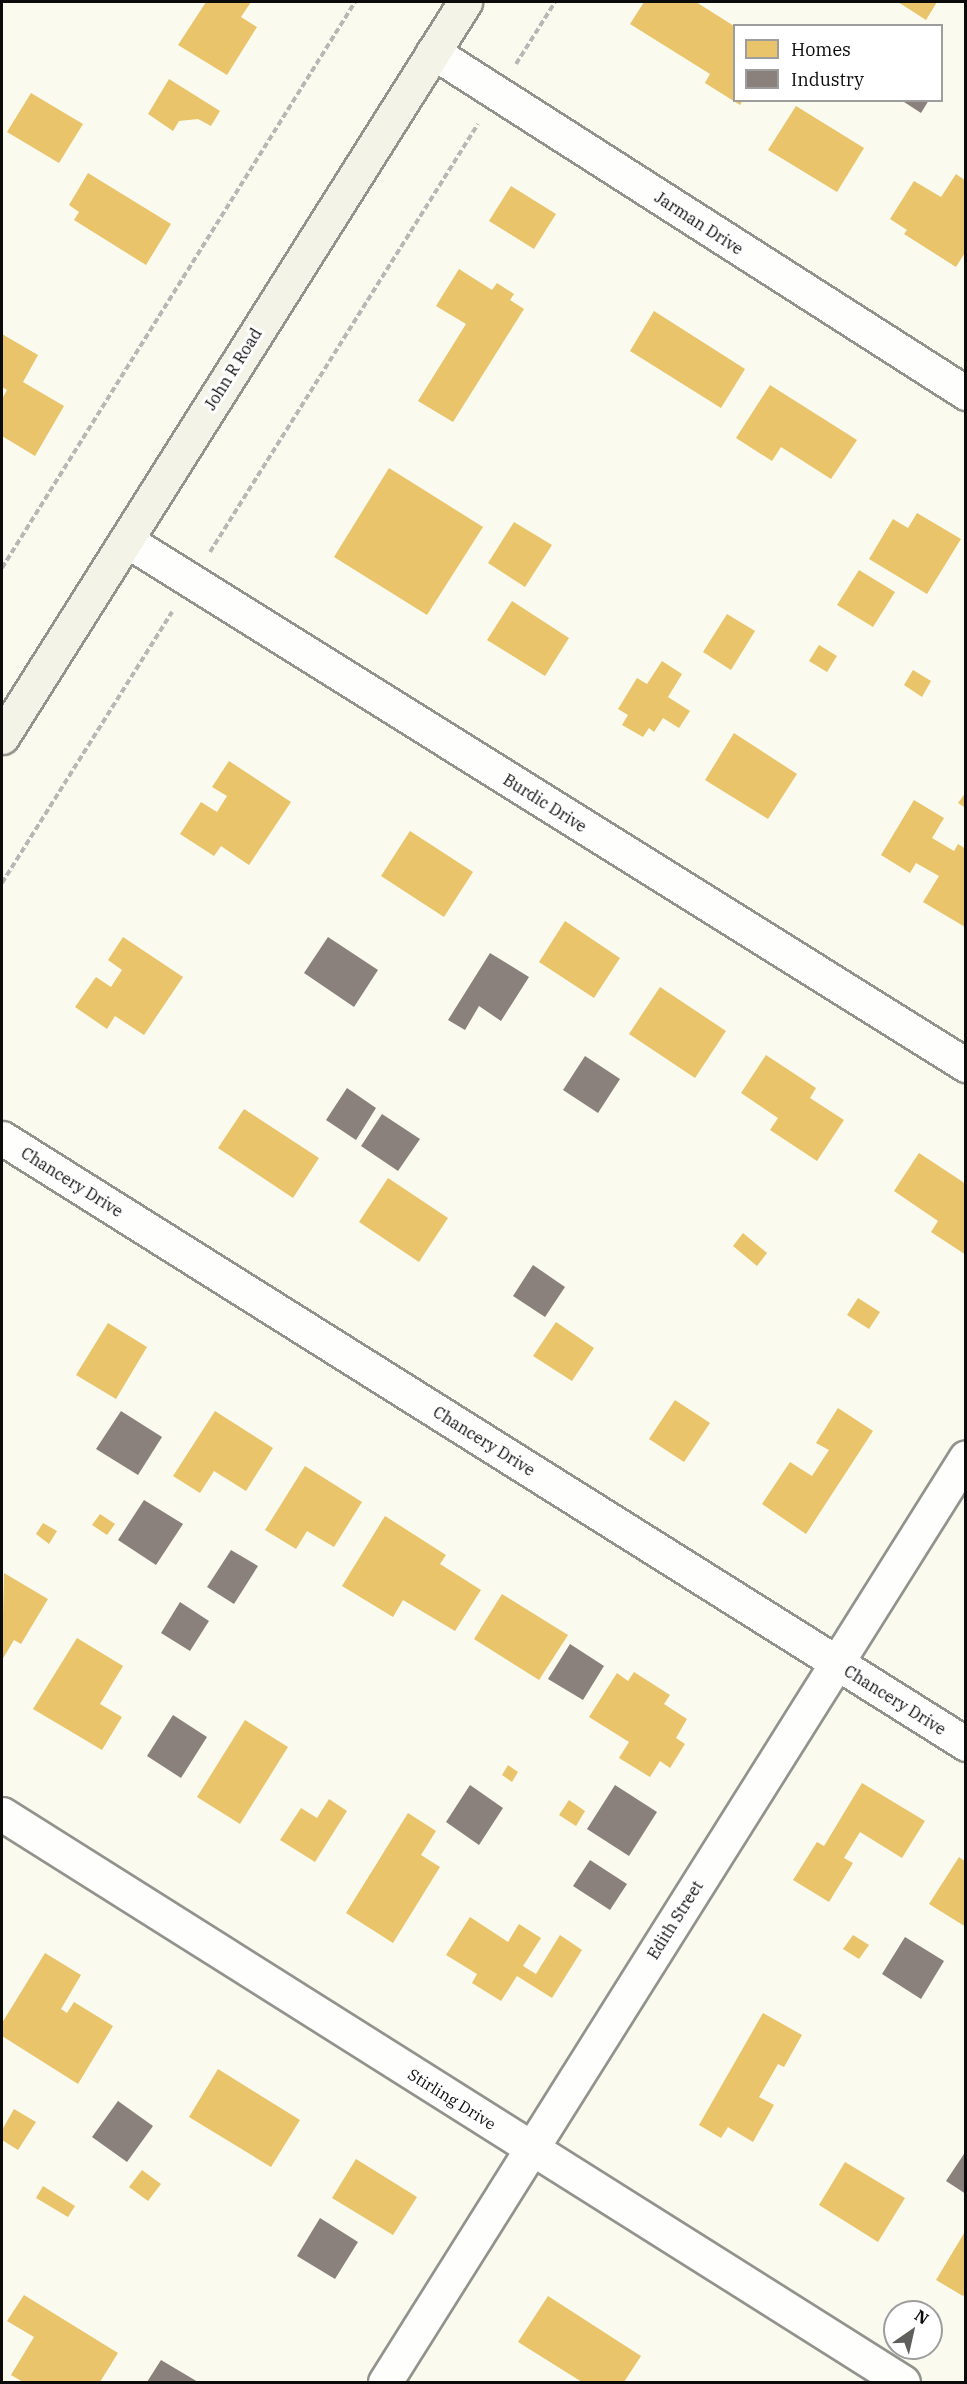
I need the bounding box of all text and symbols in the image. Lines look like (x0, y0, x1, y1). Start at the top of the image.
legend (733, 24, 943, 102)
text: Homes (791, 38, 851, 61)
text: Industry (791, 68, 864, 91)
street label: Jarman Drive (651, 187, 747, 259)
street label: John R Road (200, 325, 266, 413)
street label: Burdic Drive (500, 770, 590, 836)
street label: Chancery Drive (18, 1143, 126, 1221)
street label: Chancery Drive (430, 1402, 538, 1480)
street label: Chancery Drive (841, 1661, 949, 1739)
street label: Edith Street (643, 1877, 707, 1963)
street label: Stirling Drive (404, 2064, 500, 2134)
north arrow (883, 2300, 943, 2360)
text: N (911, 2305, 933, 2329)

